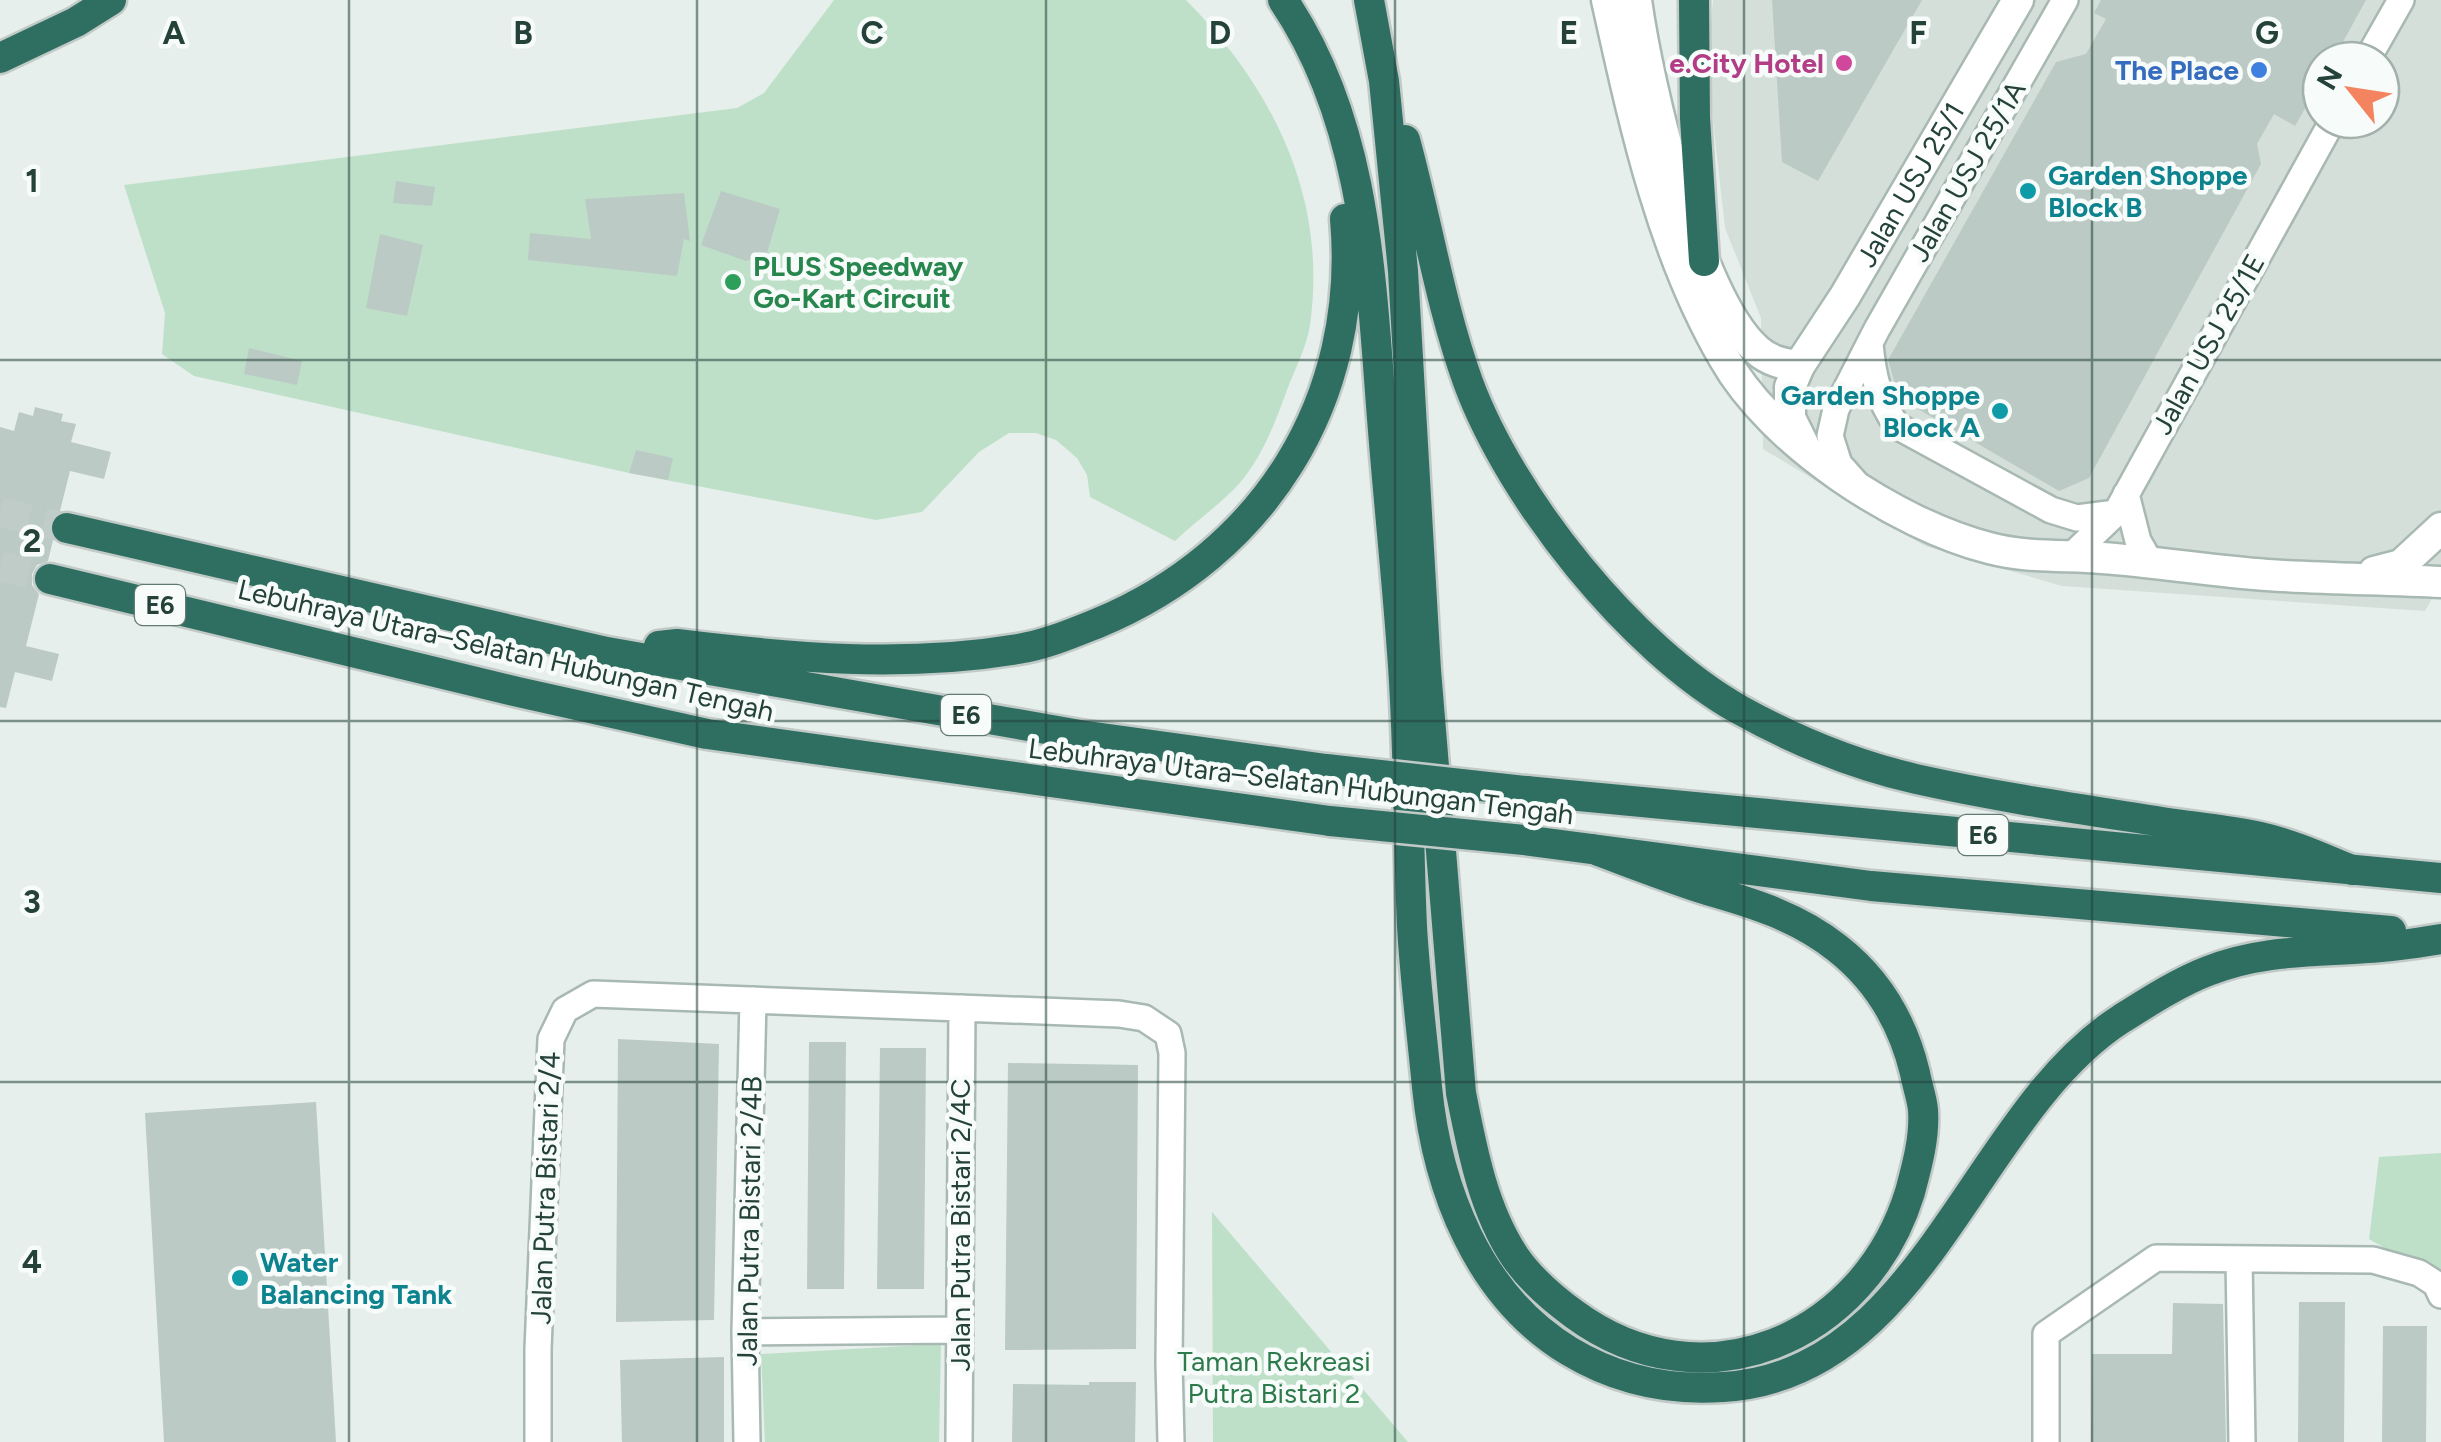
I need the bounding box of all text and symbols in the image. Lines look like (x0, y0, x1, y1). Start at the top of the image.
text: A (163, 14, 186, 52)
text: B (513, 14, 533, 52)
text: C (860, 14, 884, 52)
text: D (1209, 14, 1231, 52)
text: E (1560, 14, 1578, 52)
text: F (1909, 14, 1927, 52)
text: G (2255, 14, 2279, 52)
north arrow (2301, 40, 2401, 140)
place label: e.City Hotel (1669, 46, 1824, 80)
marker: e.City Hotel (1833, 52, 1855, 74)
place label: The Place (2115, 53, 2239, 87)
marker: The Place (2248, 59, 2270, 81)
text: N (2309, 60, 2349, 95)
street label: Jalan USJ 25/1A (1902, 75, 2032, 267)
street label: Jalan USJ 25/1 (1849, 96, 1971, 272)
place label: Garden Shoppe Block B (2048, 158, 2247, 224)
text: 1 (25, 162, 39, 200)
marker: Garden Shoppe Block B (2017, 180, 2039, 202)
street label: Jalan USJ 25/1E (2144, 248, 2272, 440)
place label: PLUS Speedway Go-Kart Circuit (753, 249, 964, 315)
marker: PLUS Speedway Go-Kart Circuit (722, 271, 744, 293)
place label: Garden Shoppe Block A (1781, 378, 1980, 444)
marker: Garden Shoppe Block A (1989, 400, 2011, 422)
text: 2 (23, 522, 41, 560)
street label: Lebuhraya Utara–Selatan Hubungan Tengah (235, 572, 777, 728)
road number: E6 (135, 585, 185, 625)
road number: E6 (941, 695, 991, 735)
street label: Lebuhraya Utara–Selatan Hubungan Tengah (1026, 731, 1576, 831)
road number: E6 (1958, 815, 2008, 855)
text: 3 (23, 883, 41, 921)
street label: Jalan Putra Bistari 2/4 (523, 1051, 567, 1325)
street label: Jalan Putra Bistari 2/4B (729, 1076, 769, 1366)
street label: Jalan Putra Bistari 2/4C (943, 1078, 977, 1372)
text: 4 (22, 1243, 42, 1281)
place label: Water Balancing Tank (260, 1245, 452, 1311)
marker: Water Balancing Tank (229, 1267, 251, 1289)
park label: Taman Rekreasi Putra Bistari 2 (1177, 1344, 1371, 1410)

